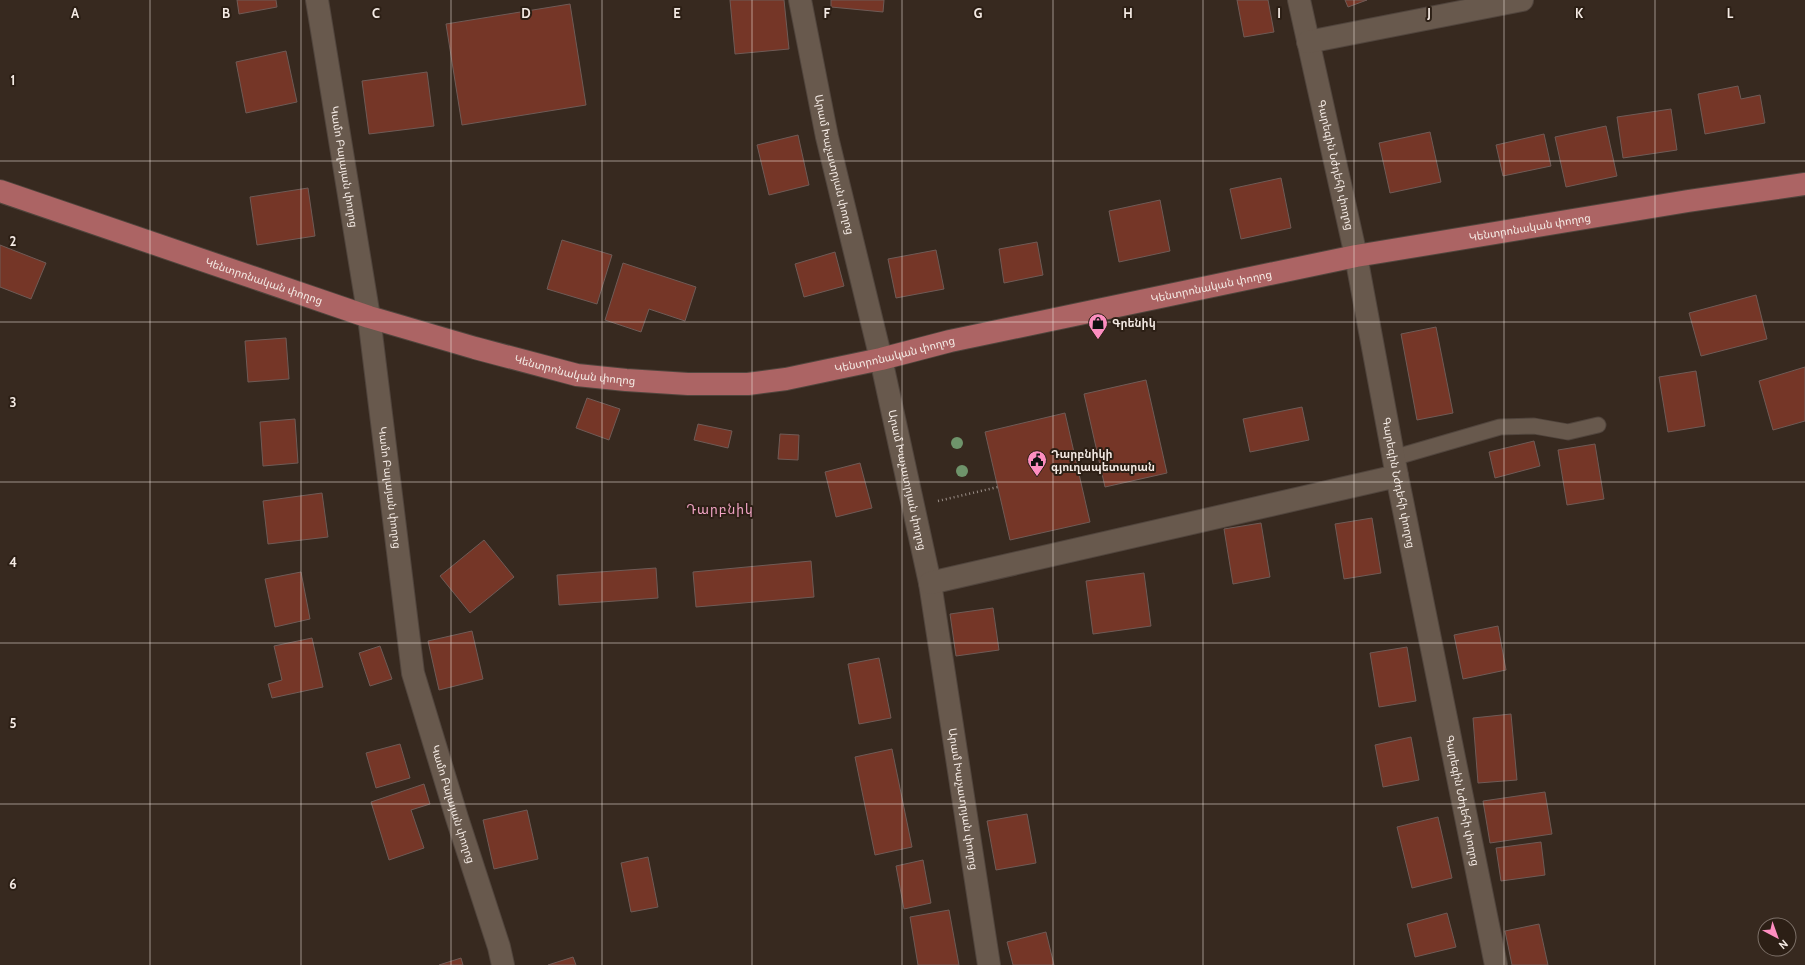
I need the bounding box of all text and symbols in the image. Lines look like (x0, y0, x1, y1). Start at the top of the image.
text: A (71, 5, 80, 21)
text: B (222, 5, 230, 21)
text: C (372, 5, 380, 21)
text: D (521, 5, 531, 21)
text: E (673, 5, 681, 21)
text: F (824, 5, 831, 21)
text: G (974, 5, 983, 21)
text: H (1123, 5, 1133, 21)
text: I (1277, 5, 1281, 21)
text: J (1426, 5, 1431, 21)
text: K (1575, 5, 1584, 21)
text: L (1727, 5, 1734, 21)
text: 1 (11, 72, 15, 88)
street label: Արամ Խաչատրյան փողոց (812, 93, 857, 236)
street label: Գարեգին Նժդեհի փողոց (1314, 98, 1357, 231)
street label: Կամո Բալայան փողոց (328, 105, 361, 229)
street label: Կենտրոնական փողոց (1468, 210, 1592, 244)
text: 2 (10, 233, 17, 249)
street label: Կենտրոնական փողոց (203, 255, 325, 308)
street label: Կենտրոնական փողոց (1150, 267, 1273, 306)
shop icon: Գրենիկ (1087, 312, 1109, 340)
place label: Գրենիկ (1112, 316, 1156, 330)
street label: Կենտրոնական փողոց (833, 333, 956, 376)
street label: Կենտրոնական փողոց (513, 352, 636, 388)
text: 3 (9, 394, 17, 410)
street label: Արամ Խաչատրյան փողոց (885, 408, 930, 552)
street label: Գարեգին Նժդեհի փողոց (1379, 416, 1418, 549)
street label: Կամո Բալայան փողոց (376, 426, 405, 549)
place label: Դարբնիկի գյուղապետարան (1051, 447, 1155, 474)
public building icon: Դարբնիկի գյուղապետարան (1026, 449, 1048, 477)
district label: Դարբնիկ (686, 501, 754, 517)
text: 4 (9, 554, 17, 570)
text: 5 (10, 715, 17, 731)
street label: Արամ Խաչատրյան փողոց (945, 727, 981, 871)
street label: Գարեգին Նժդեհի փողոց (1443, 734, 1483, 867)
street label: Կամո Բալայան փողոց (428, 743, 478, 865)
text: 6 (9, 876, 17, 892)
north arrow (1757, 917, 1797, 957)
text: N (1776, 937, 1791, 952)

